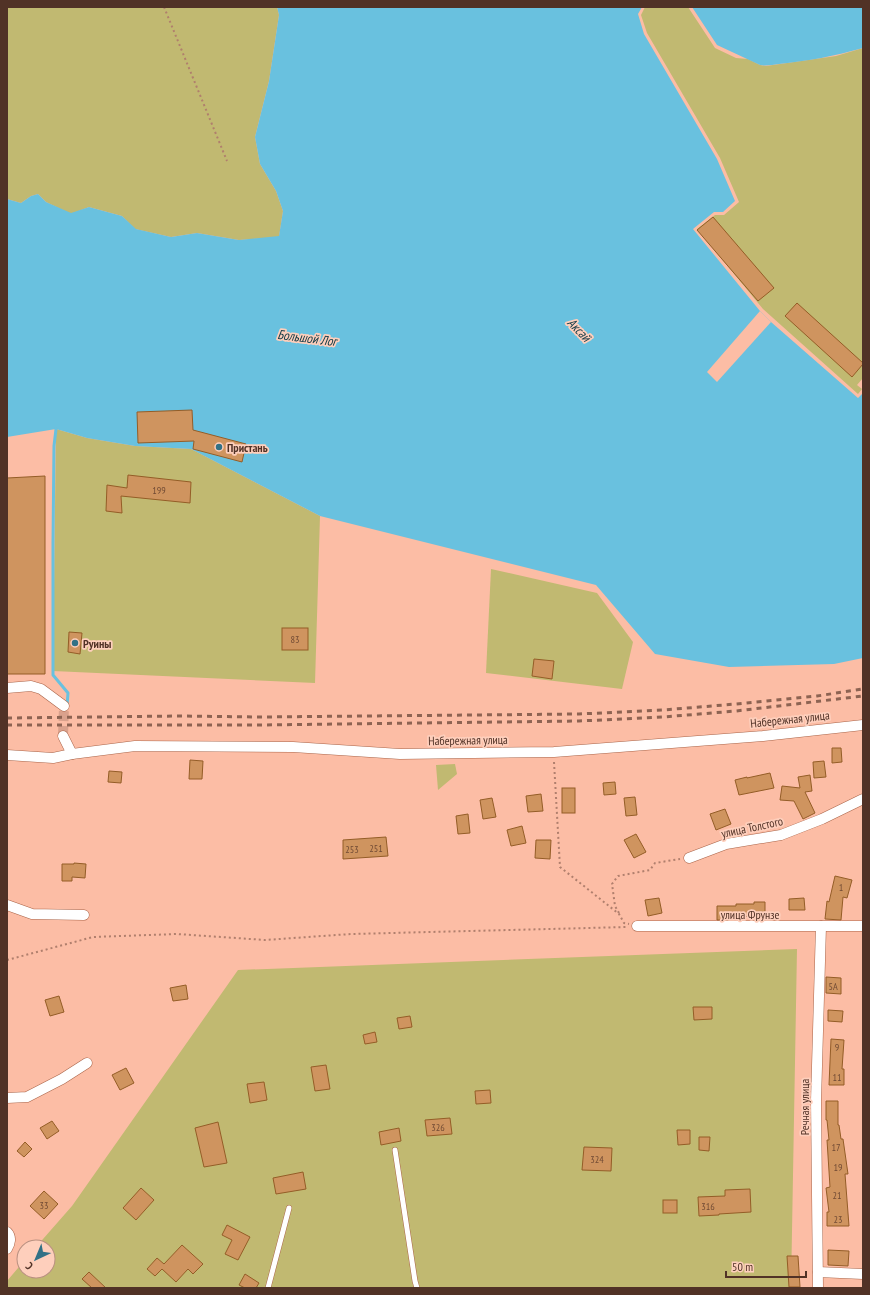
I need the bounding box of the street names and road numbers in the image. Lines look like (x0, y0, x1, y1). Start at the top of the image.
street label: Набережная улица (750, 707, 831, 731)
street label: Набережная улица (428, 732, 508, 748)
street label: улица Толстого (720, 813, 784, 841)
street label: улица Фрунзе (721, 907, 779, 922)
street label: Речная улица (797, 1079, 812, 1135)

